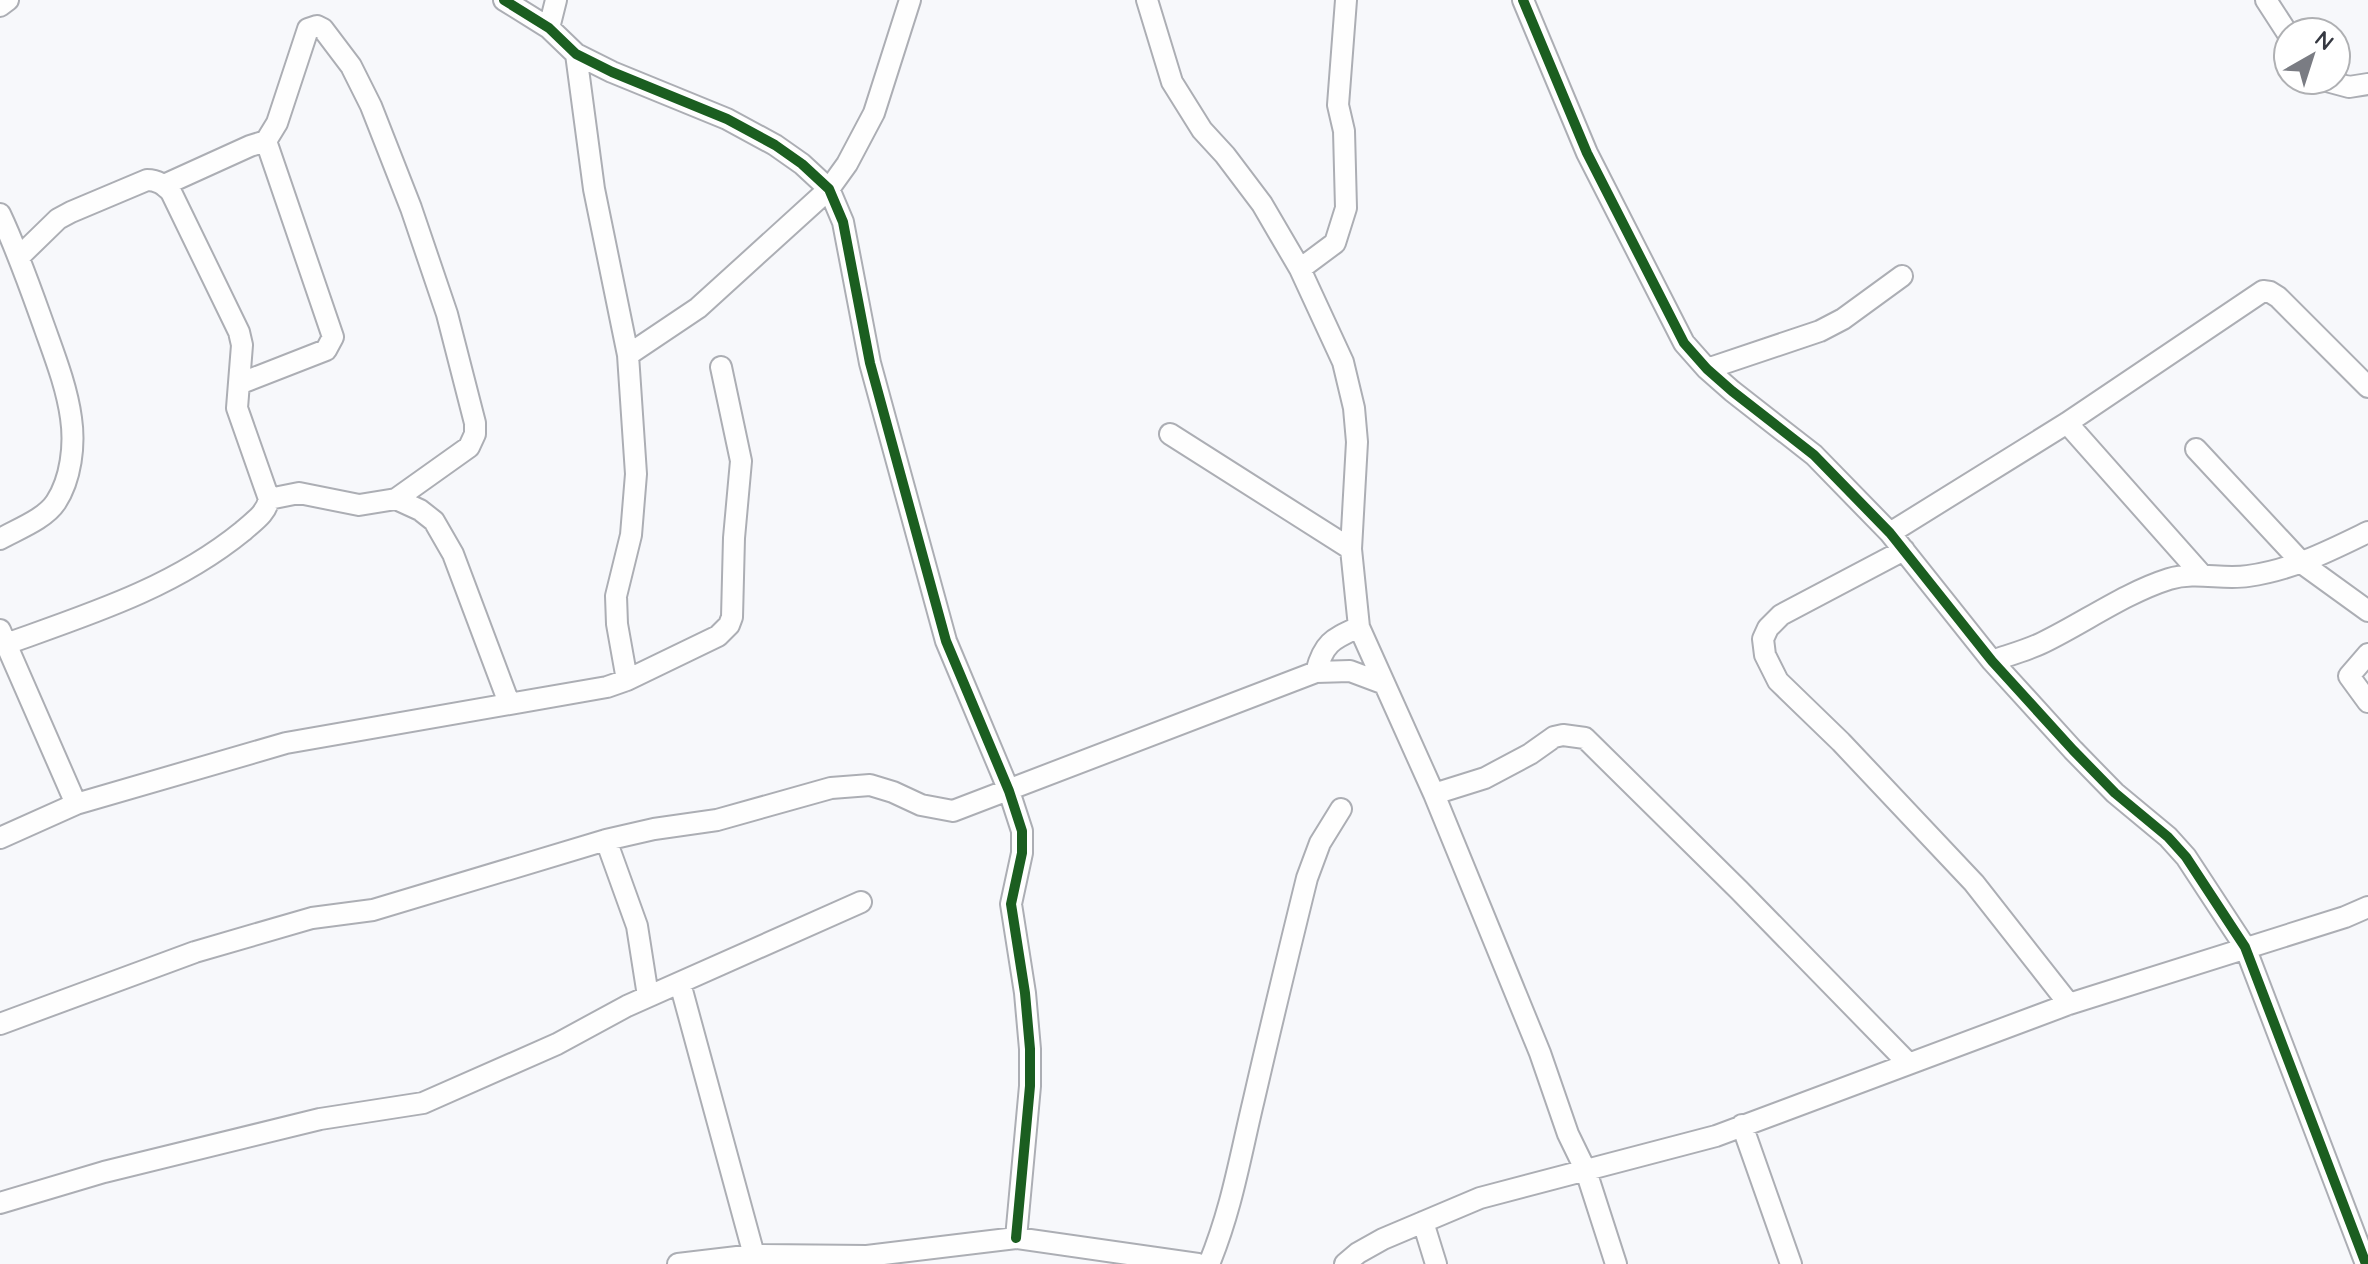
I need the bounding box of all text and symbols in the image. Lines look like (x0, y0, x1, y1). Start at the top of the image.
north arrow (2272, 16, 2352, 96)
text: N (2309, 24, 2340, 56)

